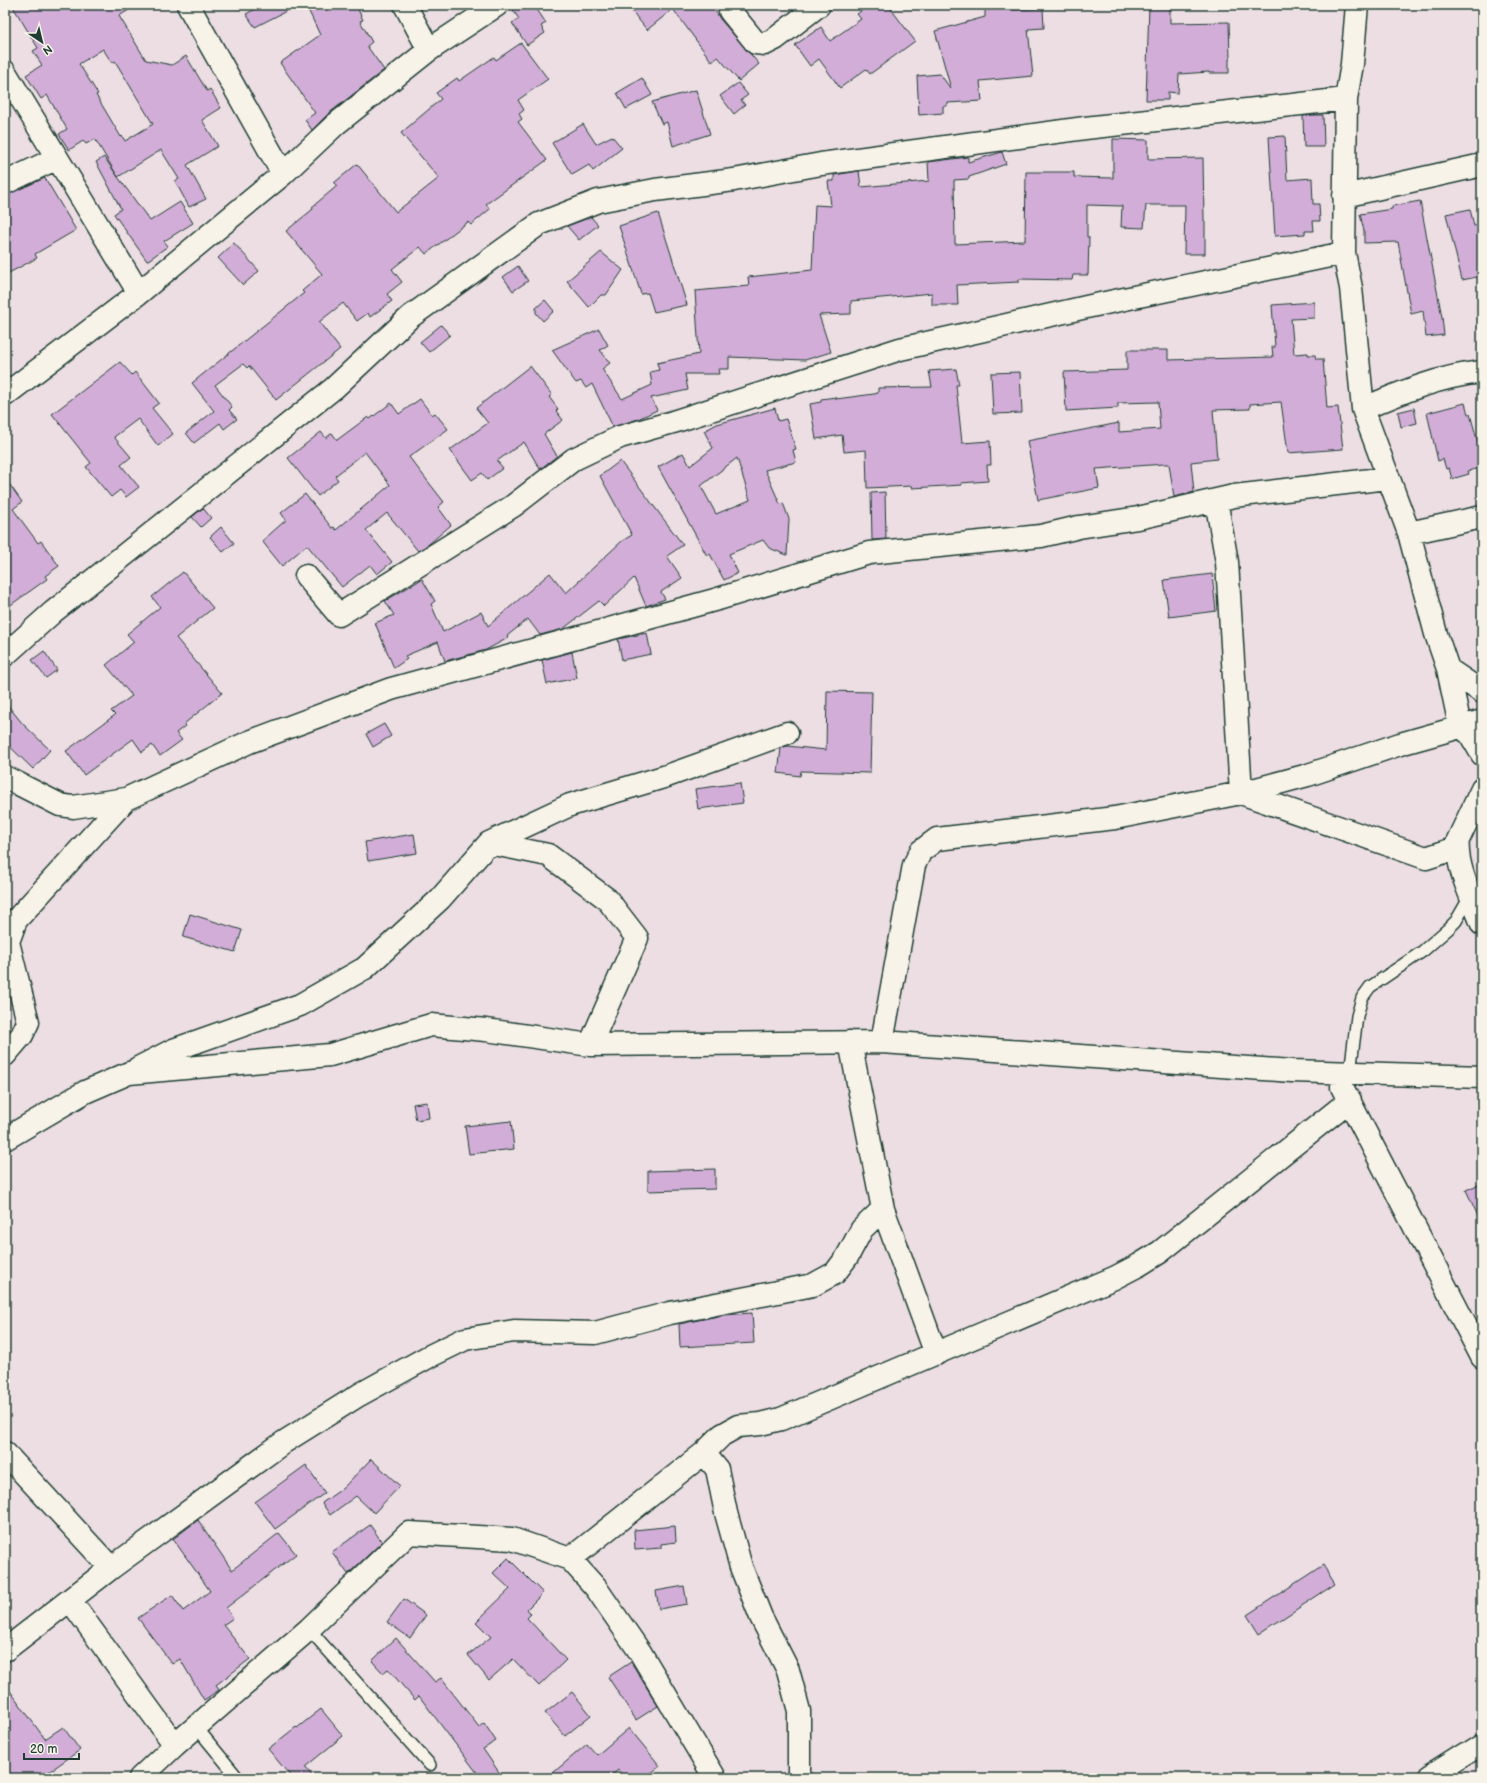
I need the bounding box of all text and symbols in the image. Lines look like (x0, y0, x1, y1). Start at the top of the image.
north arrow (22, 22, 62, 62)
text: N (40, 42, 55, 57)
scale bar (24, 1735, 79, 1761)
text: 20 m (30, 1742, 57, 1757)

